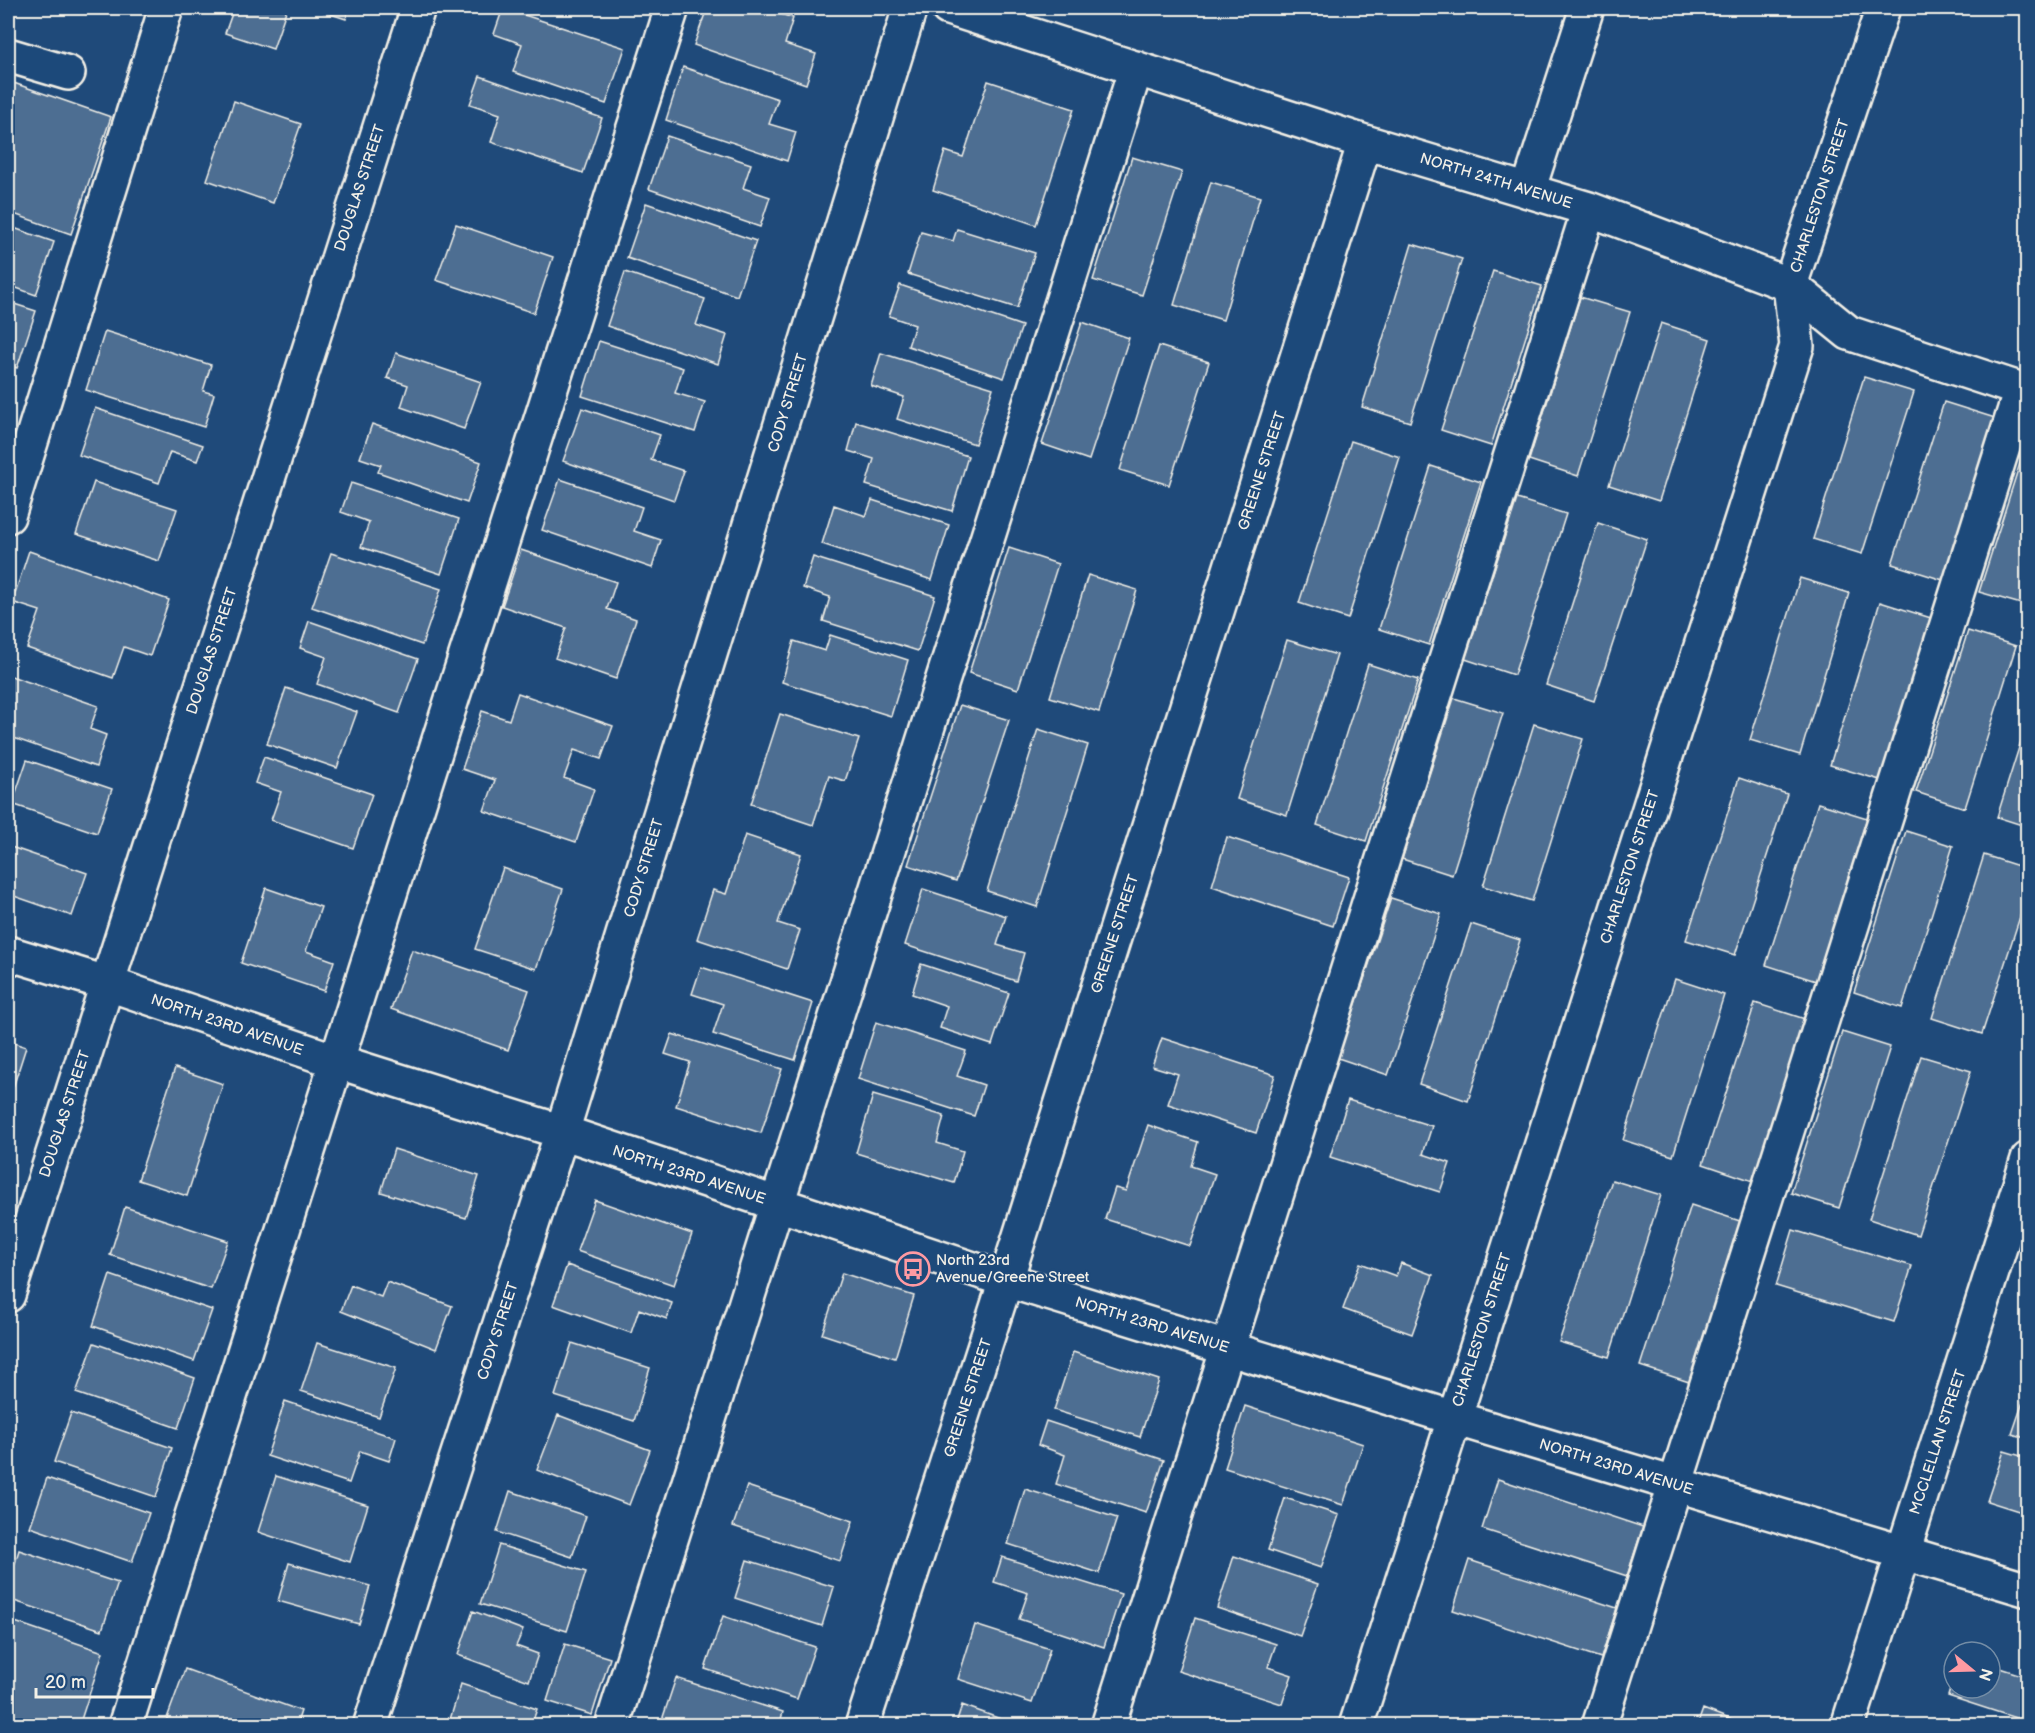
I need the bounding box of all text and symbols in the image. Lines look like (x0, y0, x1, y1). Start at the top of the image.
street label: CHARLESTON STREET (1786, 117, 1854, 275)
street label: DOUGLAS STREET (331, 122, 389, 254)
street label: NORTH 24TH AVENUE (1417, 149, 1575, 213)
street label: CODY STREET (764, 351, 812, 455)
street label: GREENE STREET (1234, 409, 1290, 533)
street label: DOUGLAS STREET (183, 585, 241, 717)
street label: CHARLESTON STREET (1596, 788, 1664, 946)
street label: CODY STREET (620, 816, 668, 920)
street label: GREENE STREET (1087, 872, 1143, 996)
street label: NORTH 23RD AVENUE (148, 990, 306, 1060)
street label: DOUGLAS STREET (36, 1048, 94, 1180)
street label: NORTH 23RD AVENUE (610, 1141, 768, 1209)
bus stop icon: North 23rd Avenue/Greene Street (895, 1251, 931, 1287)
place label: North 23rd Avenue/Greene Street (936, 1251, 1090, 1287)
street label: CHARLESTON STREET (1448, 1251, 1516, 1409)
street label: CODY STREET (473, 1279, 523, 1383)
street label: NORTH 23RD AVENUE (1073, 1293, 1231, 1358)
street label: GREENE STREET (940, 1336, 996, 1460)
street label: MCCLELLAN STREET (1906, 1367, 1970, 1517)
street label: NORTH 23RD AVENUE (1537, 1435, 1695, 1500)
north arrow (1942, 1640, 2002, 1700)
scale bar (36, 1661, 153, 1699)
text: N (1974, 1666, 1996, 1683)
text: 20 m (45, 1672, 86, 1693)

